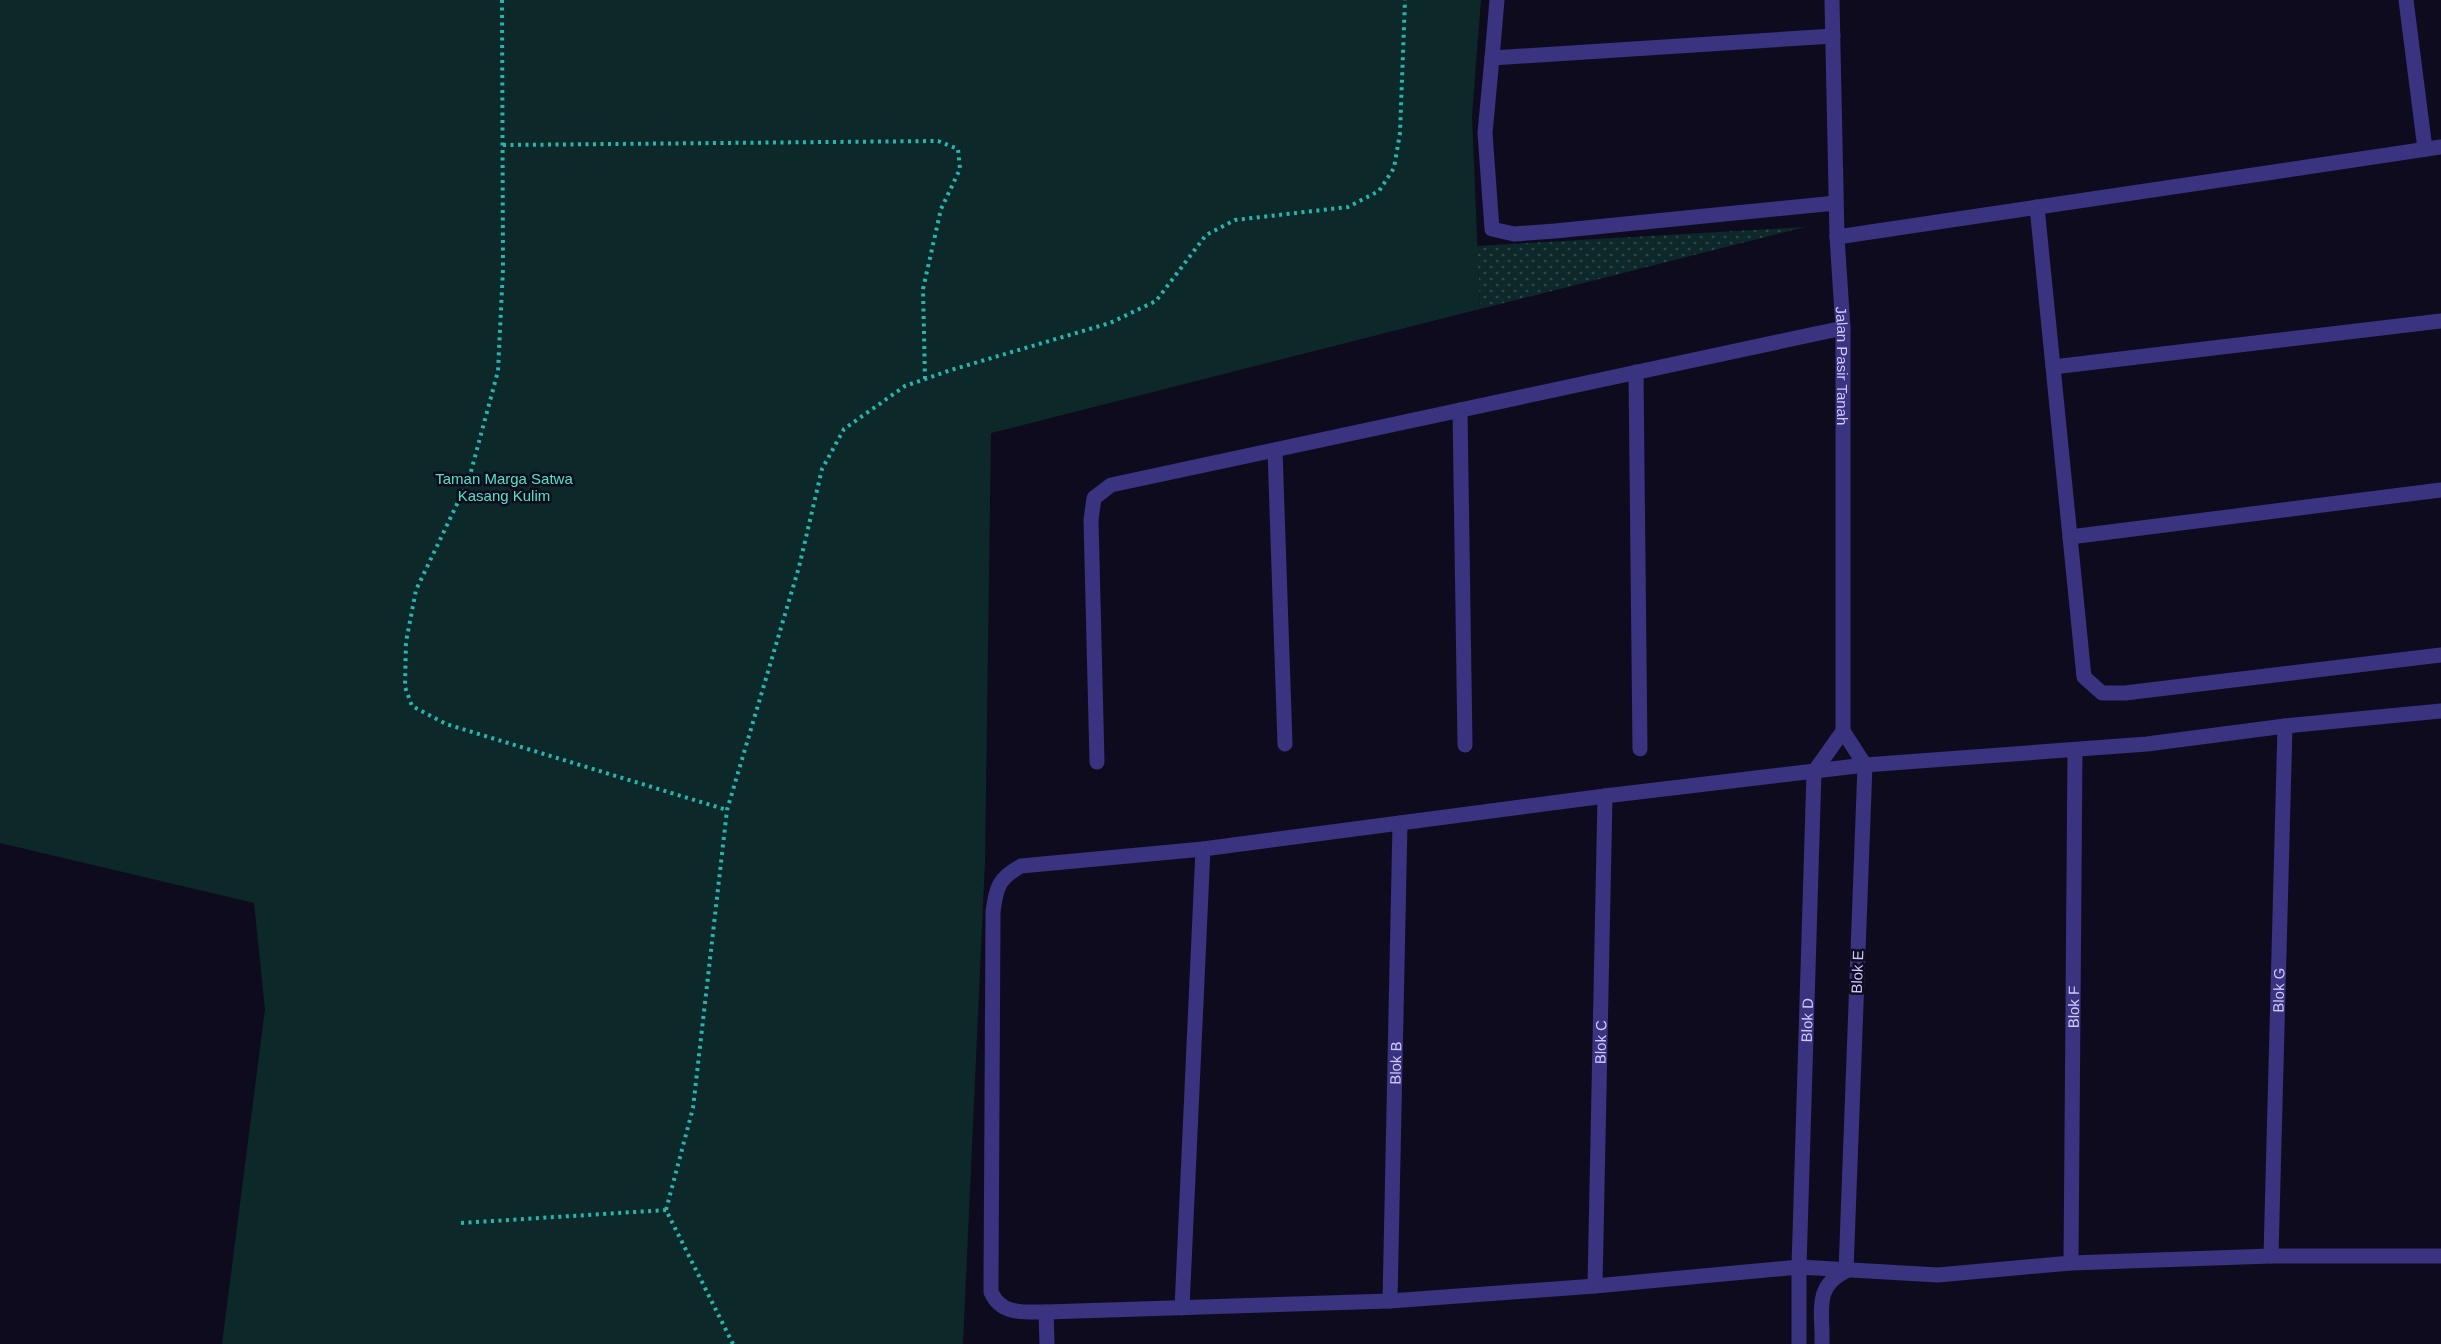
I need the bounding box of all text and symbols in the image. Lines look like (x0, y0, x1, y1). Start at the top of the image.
street label: Jalan Pasir Tanah (1833, 306, 1852, 425)
park label: Taman Marga Satwa Kasang Kulim (435, 470, 573, 504)
street label: Blok E (1848, 950, 1866, 994)
street label: Blok G (2269, 967, 2287, 1013)
street label: Blok F (2064, 986, 2082, 1028)
street label: Blok D (1797, 998, 1816, 1042)
street label: Blok C (1591, 1020, 1609, 1064)
street label: Blok B (1386, 1041, 1404, 1085)

